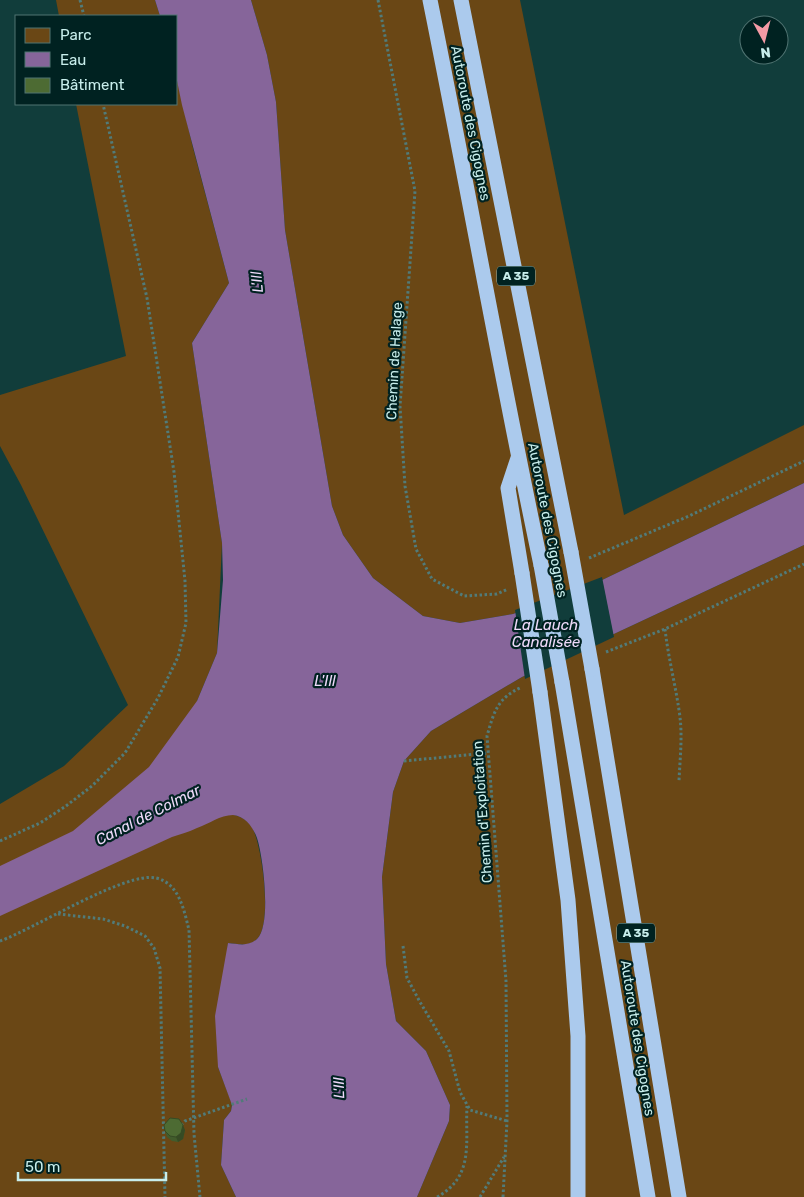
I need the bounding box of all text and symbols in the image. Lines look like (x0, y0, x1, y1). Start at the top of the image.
legend (15, 15, 178, 105)
north arrow (739, 15, 789, 65)
text: Parc (60, 26, 92, 44)
text: N (759, 43, 772, 61)
street label: Autoroute des Cigognes (447, 44, 494, 202)
text: Eau (60, 51, 86, 69)
text: Bâtiment (60, 76, 124, 94)
road number: A 35 (497, 266, 535, 286)
water label: L'Ill (247, 270, 267, 293)
street label: Chemin de Halage (383, 301, 406, 420)
street label: Autoroute des Cigognes (524, 441, 571, 599)
water label: La Lauch Canalisée (512, 616, 581, 651)
water label: L'Ill (314, 672, 336, 690)
street label: Chemin d'Exploitation (469, 740, 496, 884)
water label: Canal de Colmar (93, 780, 205, 849)
road number: A 35 (617, 924, 655, 942)
street label: Autoroute des Cigognes (617, 959, 658, 1117)
water label: L'Ill (330, 1077, 348, 1099)
scale bar (18, 1150, 165, 1182)
text: 50 m (25, 1158, 60, 1176)

